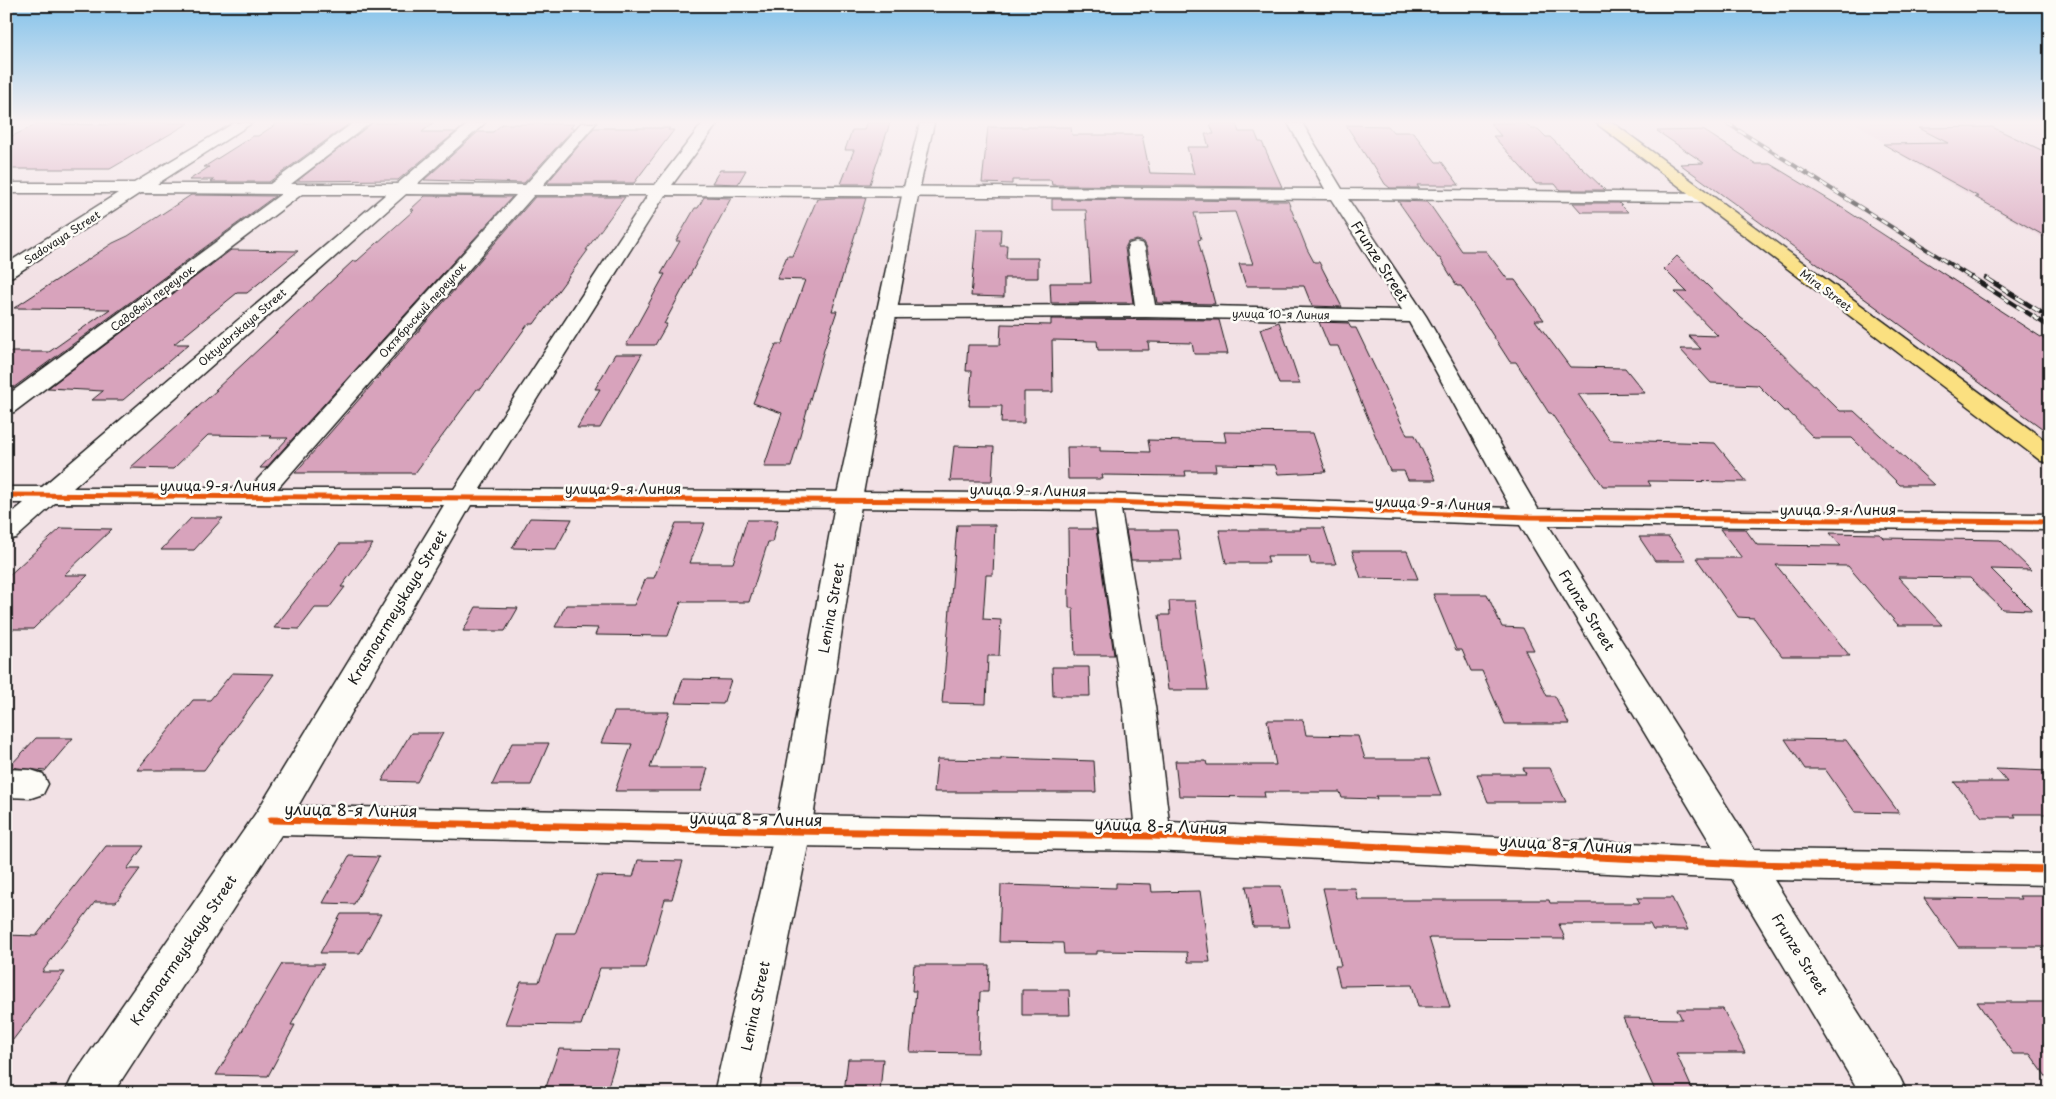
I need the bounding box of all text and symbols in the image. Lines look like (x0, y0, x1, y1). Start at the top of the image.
street label: Sadovaya Street (21, 206, 104, 268)
street label: Frunze Street (1346, 217, 1414, 306)
street label: Октябрьский переулок (374, 258, 470, 361)
street label: Садовый переулок (106, 260, 198, 335)
street label: Mira Street (1797, 265, 1856, 315)
street label: Oktyabrskaya Street (194, 284, 290, 370)
street label: улица 10-я Линия (1232, 305, 1330, 323)
street label: улица 9-я Линия (160, 475, 276, 496)
street label: улица 9-я Линия (565, 478, 681, 499)
street label: улица 9-я Линия (969, 478, 1087, 502)
street label: улица 9-я Линия (1374, 490, 1492, 516)
street label: улица 9-я Линия (1780, 499, 1896, 520)
street label: Krasnoarmeyskaya Street (342, 525, 452, 689)
street label: Lenina Street (813, 561, 849, 655)
street label: Frunze Street (1554, 565, 1620, 655)
street label: улица 8-я Линия (284, 796, 418, 822)
street label: улица 8-я Линия (689, 805, 823, 831)
street label: улица 8-я Линия (1094, 811, 1228, 839)
street label: улица 8-я Линия (1499, 828, 1633, 858)
street label: Krasnoarmeyskaya Street (125, 870, 242, 1029)
street label: Frunze Street (1767, 909, 1833, 999)
street label: Lenina Street (735, 959, 775, 1053)

